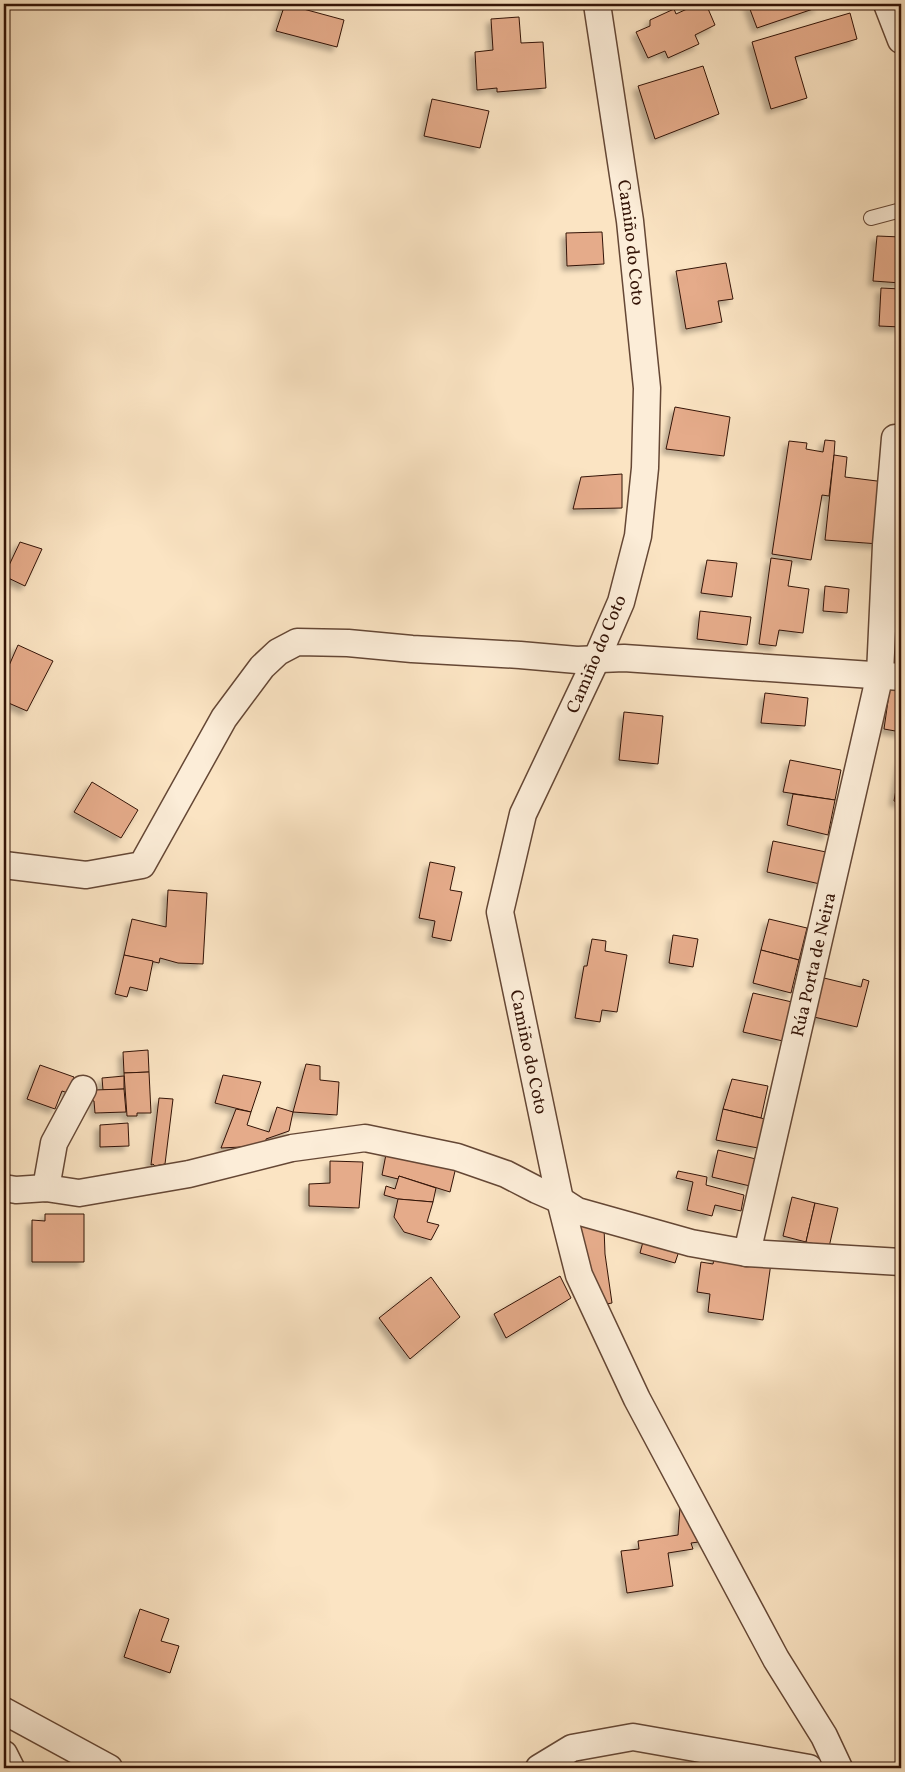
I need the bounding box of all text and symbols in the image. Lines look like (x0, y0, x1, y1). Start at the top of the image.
street label: Camiño do Coto (610, 178, 650, 307)
street label: Camiño do Coto (561, 592, 634, 718)
street label: Rúa Porta de Neira (786, 890, 843, 1039)
street label: Camiño do Coto (503, 988, 553, 1117)

